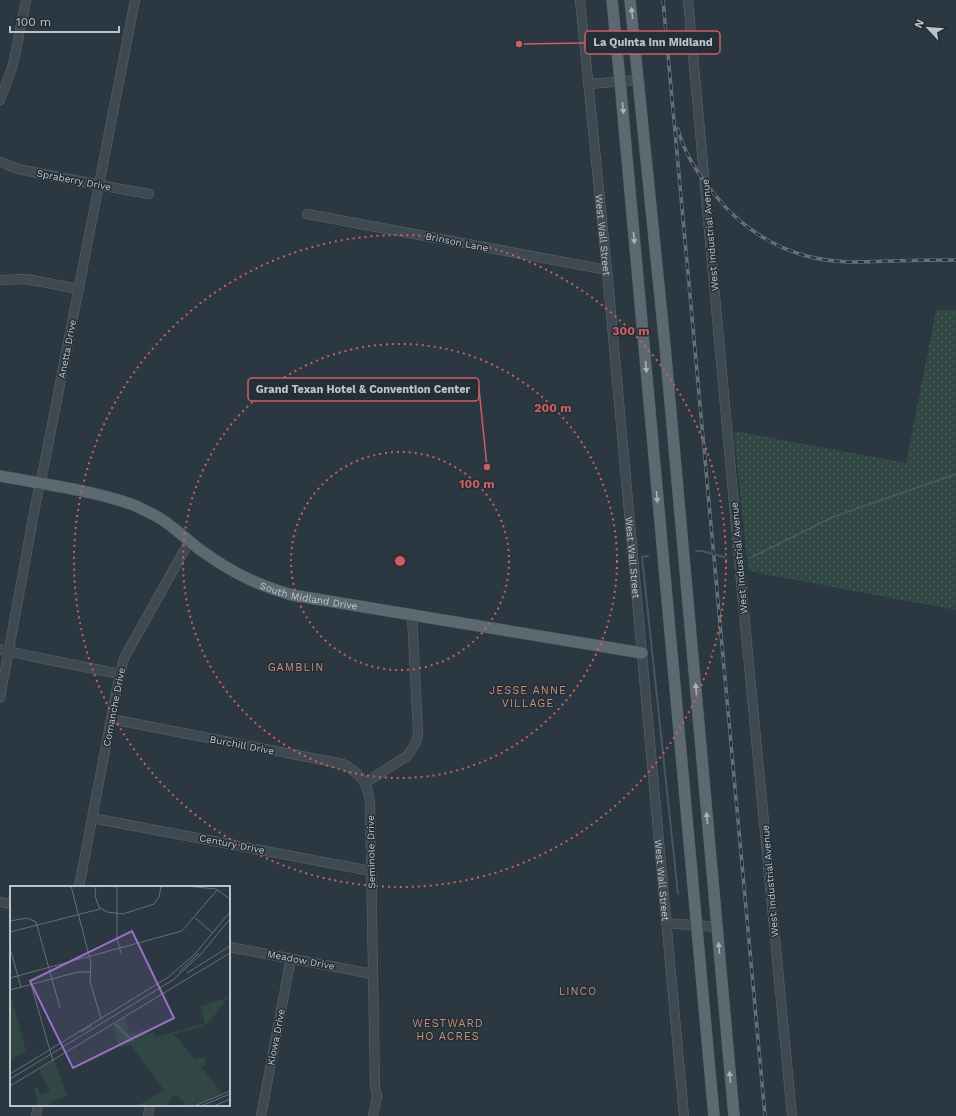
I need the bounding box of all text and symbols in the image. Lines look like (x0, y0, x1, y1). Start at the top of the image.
one-way arrow (628, 7, 635, 19)
scale bar (10, 8, 119, 34)
north arrow (908, 8, 948, 48)
text: 100 m (16, 15, 51, 29)
text: N (912, 17, 927, 30)
callout: La Quinta Inn Midland (585, 31, 720, 54)
text: La Quinta Inn Midland (593, 36, 713, 49)
one-way arrow (619, 102, 626, 114)
street label: Spraberry Drive (36, 167, 112, 193)
street label: West Industrial Avenue (700, 178, 720, 291)
street label: West Wall Street (594, 194, 613, 277)
street label: Brinson Lane (425, 231, 490, 254)
one-way arrow (631, 232, 637, 244)
street label: Anetta Drive (56, 318, 78, 379)
text: 300 m (612, 324, 650, 338)
one-way arrow (642, 361, 649, 373)
callout: Grand Texan Hotel & Convention Center (248, 378, 479, 401)
text: Grand Texan Hotel & Convention Center (256, 383, 471, 396)
text: 200 m (534, 401, 572, 415)
text: 100 m (459, 477, 495, 491)
one-way arrow (654, 491, 661, 503)
street label: West Industrial Avenue (729, 501, 749, 614)
street label: West Wall Street (624, 516, 642, 600)
centre of rings (393, 554, 407, 568)
street label: South Midland Drive (259, 579, 359, 611)
district label: GAMBLIN (268, 661, 324, 674)
street label: Comanche Drive (101, 666, 127, 747)
one-way arrow (692, 683, 699, 695)
district label: JESSE ANNE VILLAGE (489, 684, 567, 710)
street label: Burchill Drive (209, 733, 275, 757)
one-way arrow (704, 812, 711, 824)
street label: Seminole Drive (365, 815, 377, 889)
street label: West Industrial Avenue (760, 824, 780, 937)
street label: Century Drive (198, 832, 266, 856)
street label: West Wall Street (653, 839, 672, 922)
inset map (10, 886, 230, 1106)
one-way arrow (715, 942, 722, 954)
street label: Meadow Drive (266, 948, 336, 972)
district label: LINCO (559, 985, 597, 998)
street label: Kiowa Drive (265, 1008, 287, 1066)
district label: WESTWARD HO ACRES (412, 1017, 484, 1043)
one-way arrow (727, 1071, 734, 1083)

